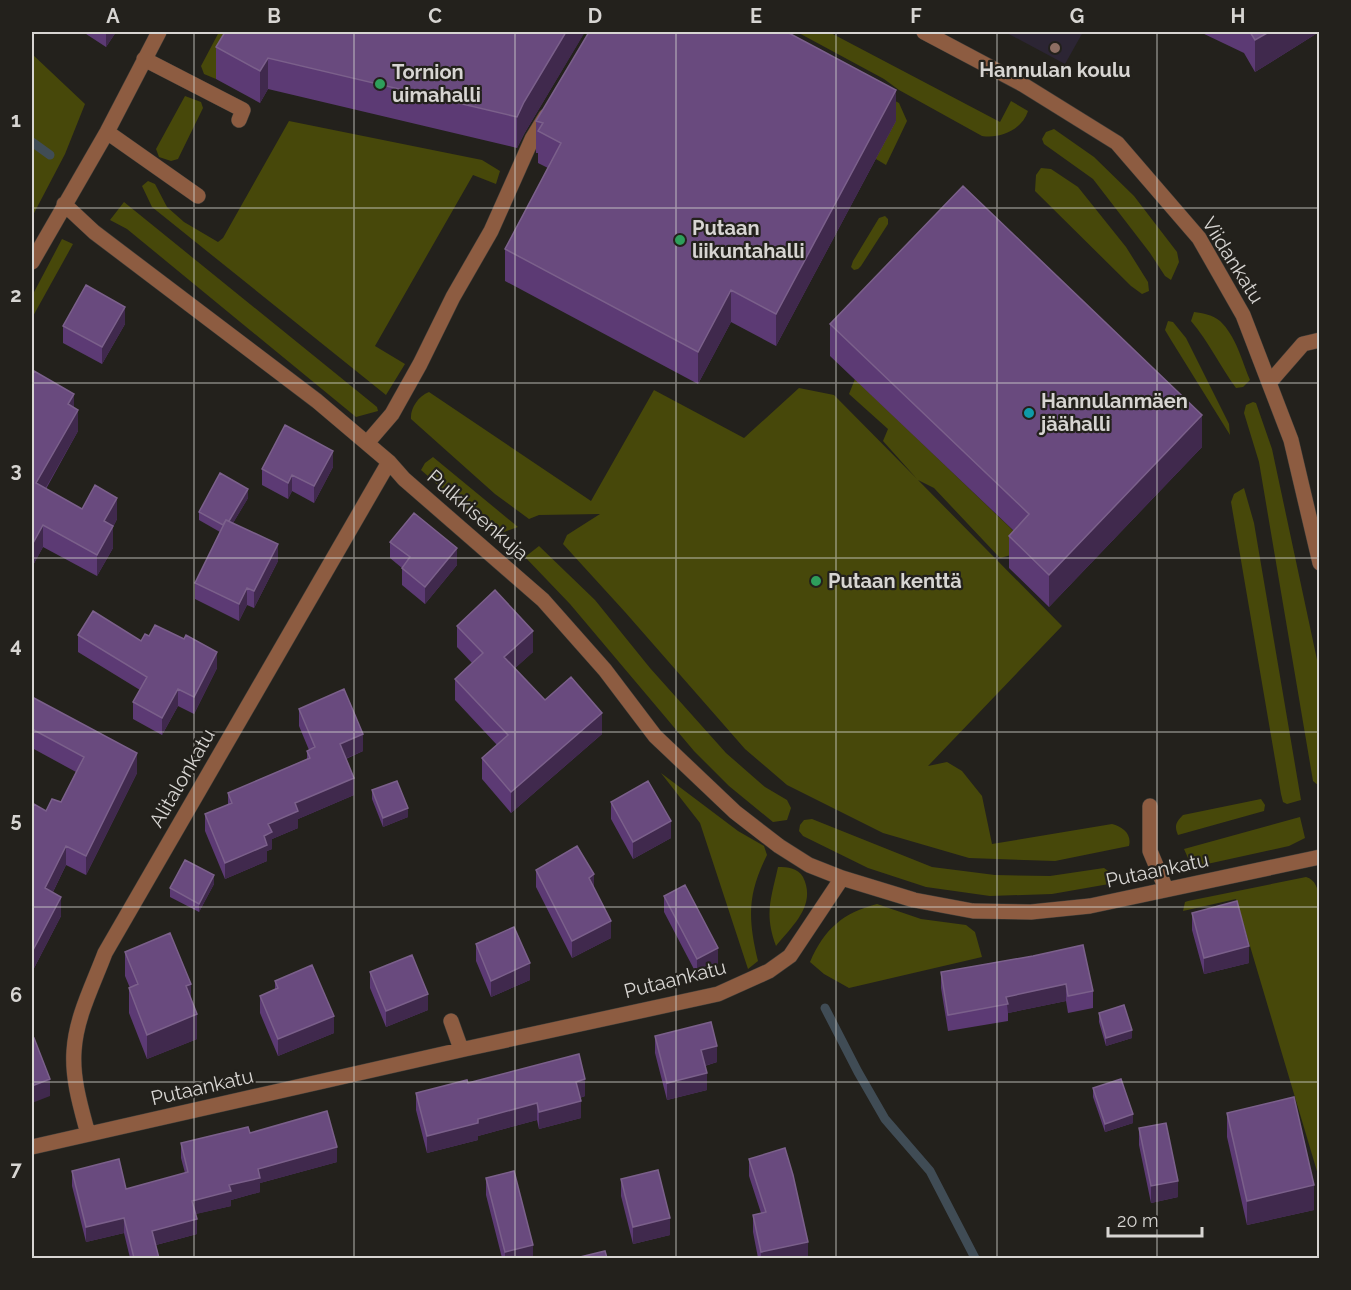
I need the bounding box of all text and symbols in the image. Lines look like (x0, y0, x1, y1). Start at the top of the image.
text: A (106, 4, 120, 28)
text: B (267, 4, 281, 28)
text: C (428, 4, 442, 28)
text: D (588, 4, 602, 28)
text: E (750, 4, 762, 28)
text: F (910, 4, 922, 28)
text: G (1070, 4, 1084, 28)
text: H (1231, 4, 1245, 28)
marker: Hannulan koulu (1048, 41, 1062, 55)
place label: Hannulan koulu (979, 58, 1131, 82)
place label: Tornion uimahalli (392, 60, 481, 107)
marker: Tornion uimahalli (373, 77, 387, 91)
text: 1 (11, 108, 21, 132)
street label: Viidankatu (1197, 212, 1269, 308)
place label: Putaan liikuntahalli (692, 216, 805, 263)
marker: Putaan liikuntahalli (673, 233, 687, 247)
text: 2 (10, 283, 22, 307)
place label: Hannulanmäen jäähalli (1038, 389, 1188, 436)
marker: Hannulanmäen jäähalli (1022, 406, 1036, 420)
text: 3 (10, 458, 22, 482)
street label: Pulkkisenkuja (422, 465, 534, 565)
place label: Putaan kenttä (828, 569, 962, 593)
marker: Putaan kenttä (809, 574, 823, 588)
text: 4 (10, 633, 22, 657)
street label: Alitalonkatu (144, 724, 220, 832)
text: 5 (10, 808, 22, 832)
street label: Putaankatu (1103, 847, 1211, 893)
street label: Putaankatu (621, 955, 729, 1003)
text: 6 (10, 983, 22, 1007)
street label: Putaankatu (148, 1064, 256, 1110)
text: 7 (10, 1157, 22, 1181)
scale bar (1108, 1200, 1202, 1238)
text: 20 m (1117, 1210, 1159, 1231)

